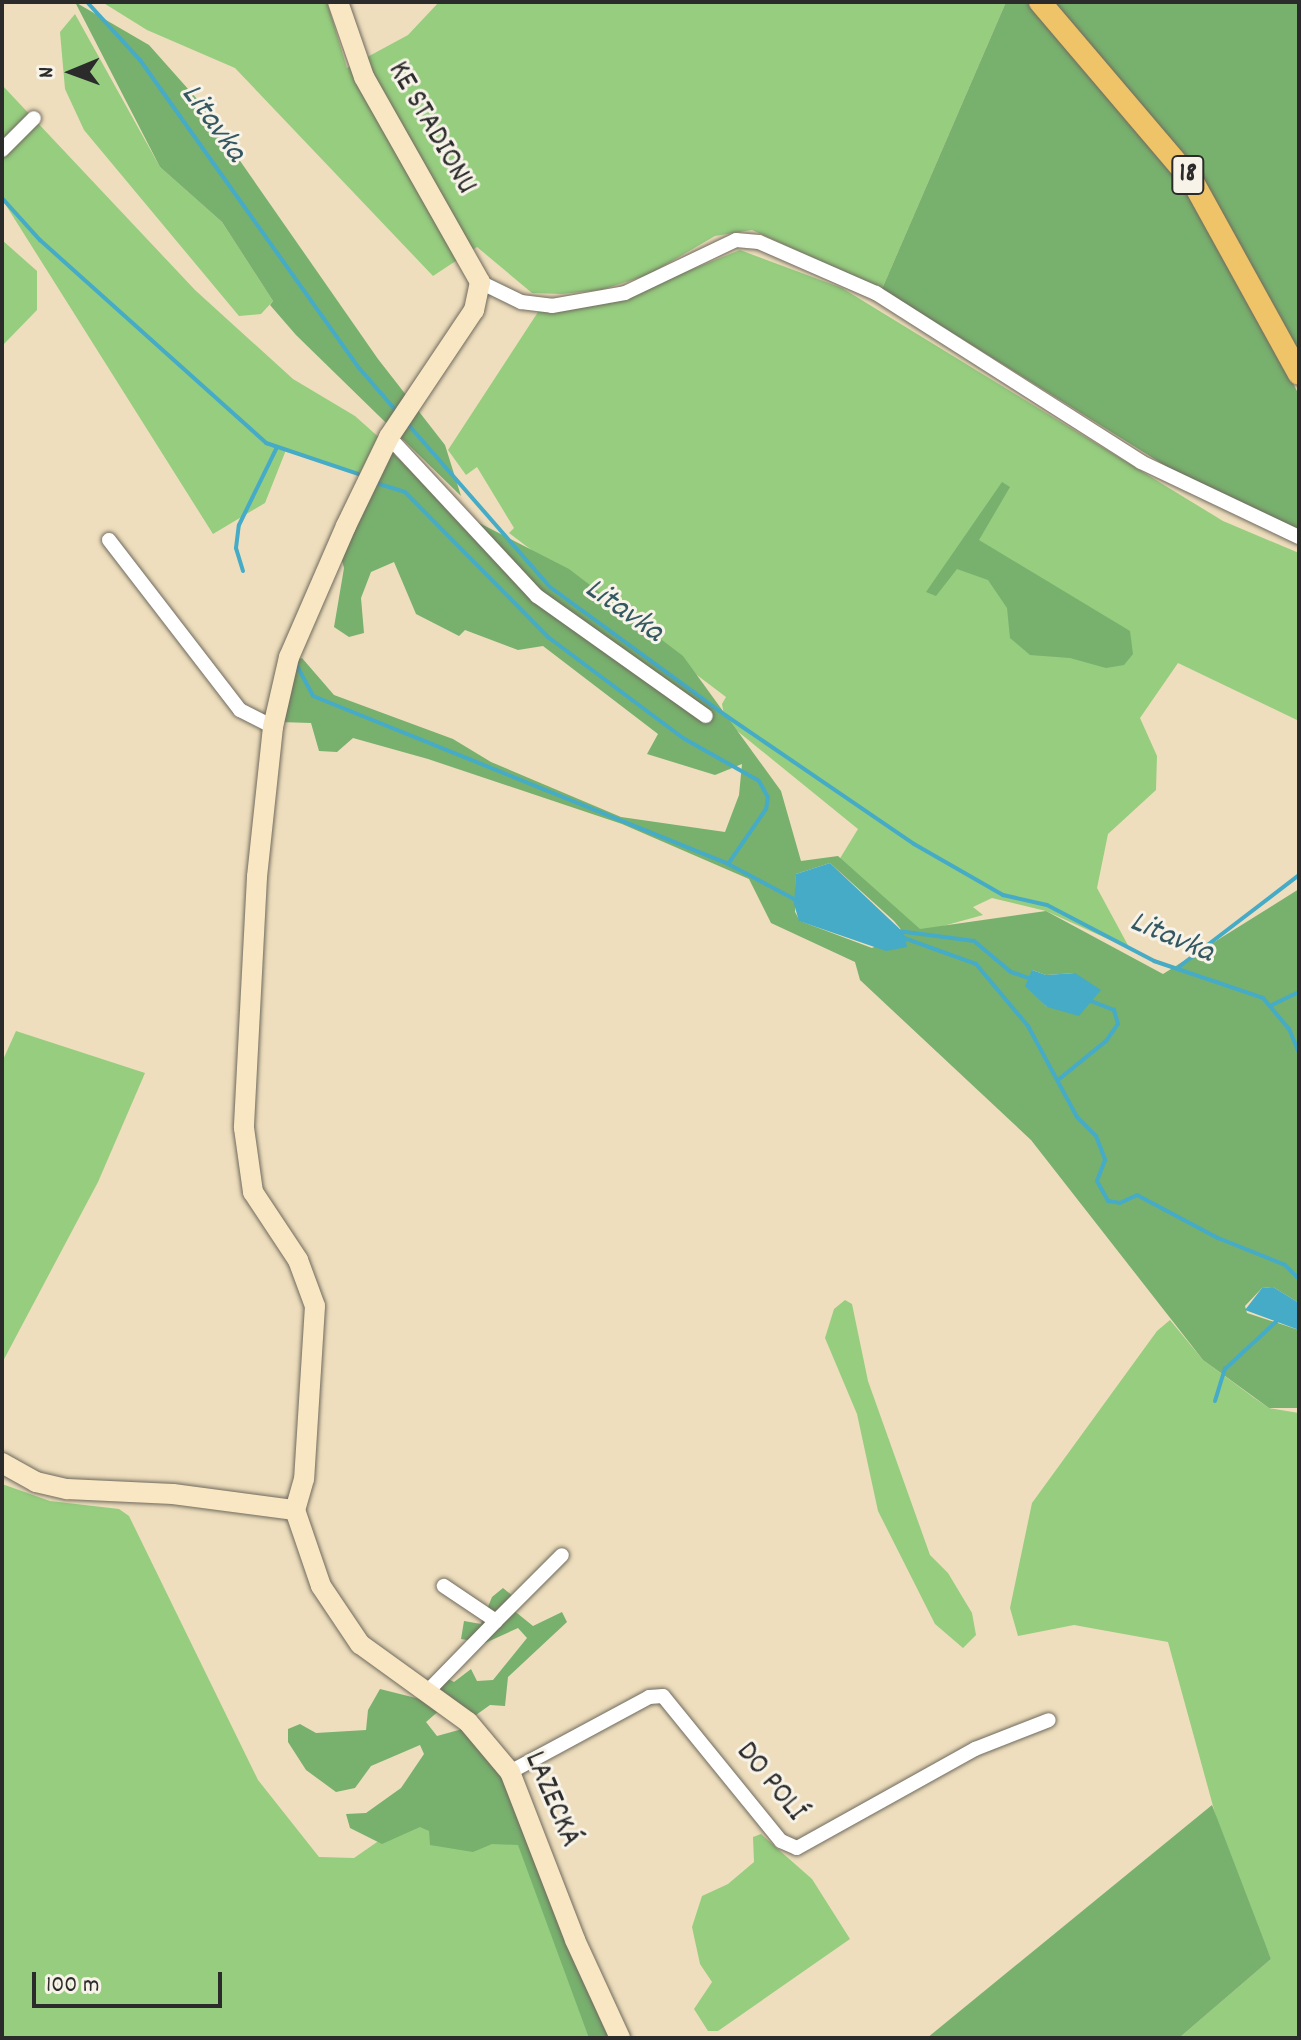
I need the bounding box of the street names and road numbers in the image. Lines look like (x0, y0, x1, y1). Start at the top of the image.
street label: KE STADIONU (378, 56, 482, 202)
road number: 18 (1170, 151, 1206, 199)
street label: DO POLÍ (726, 1736, 812, 1830)
street label: LAZECKÁ (514, 1747, 586, 1853)

